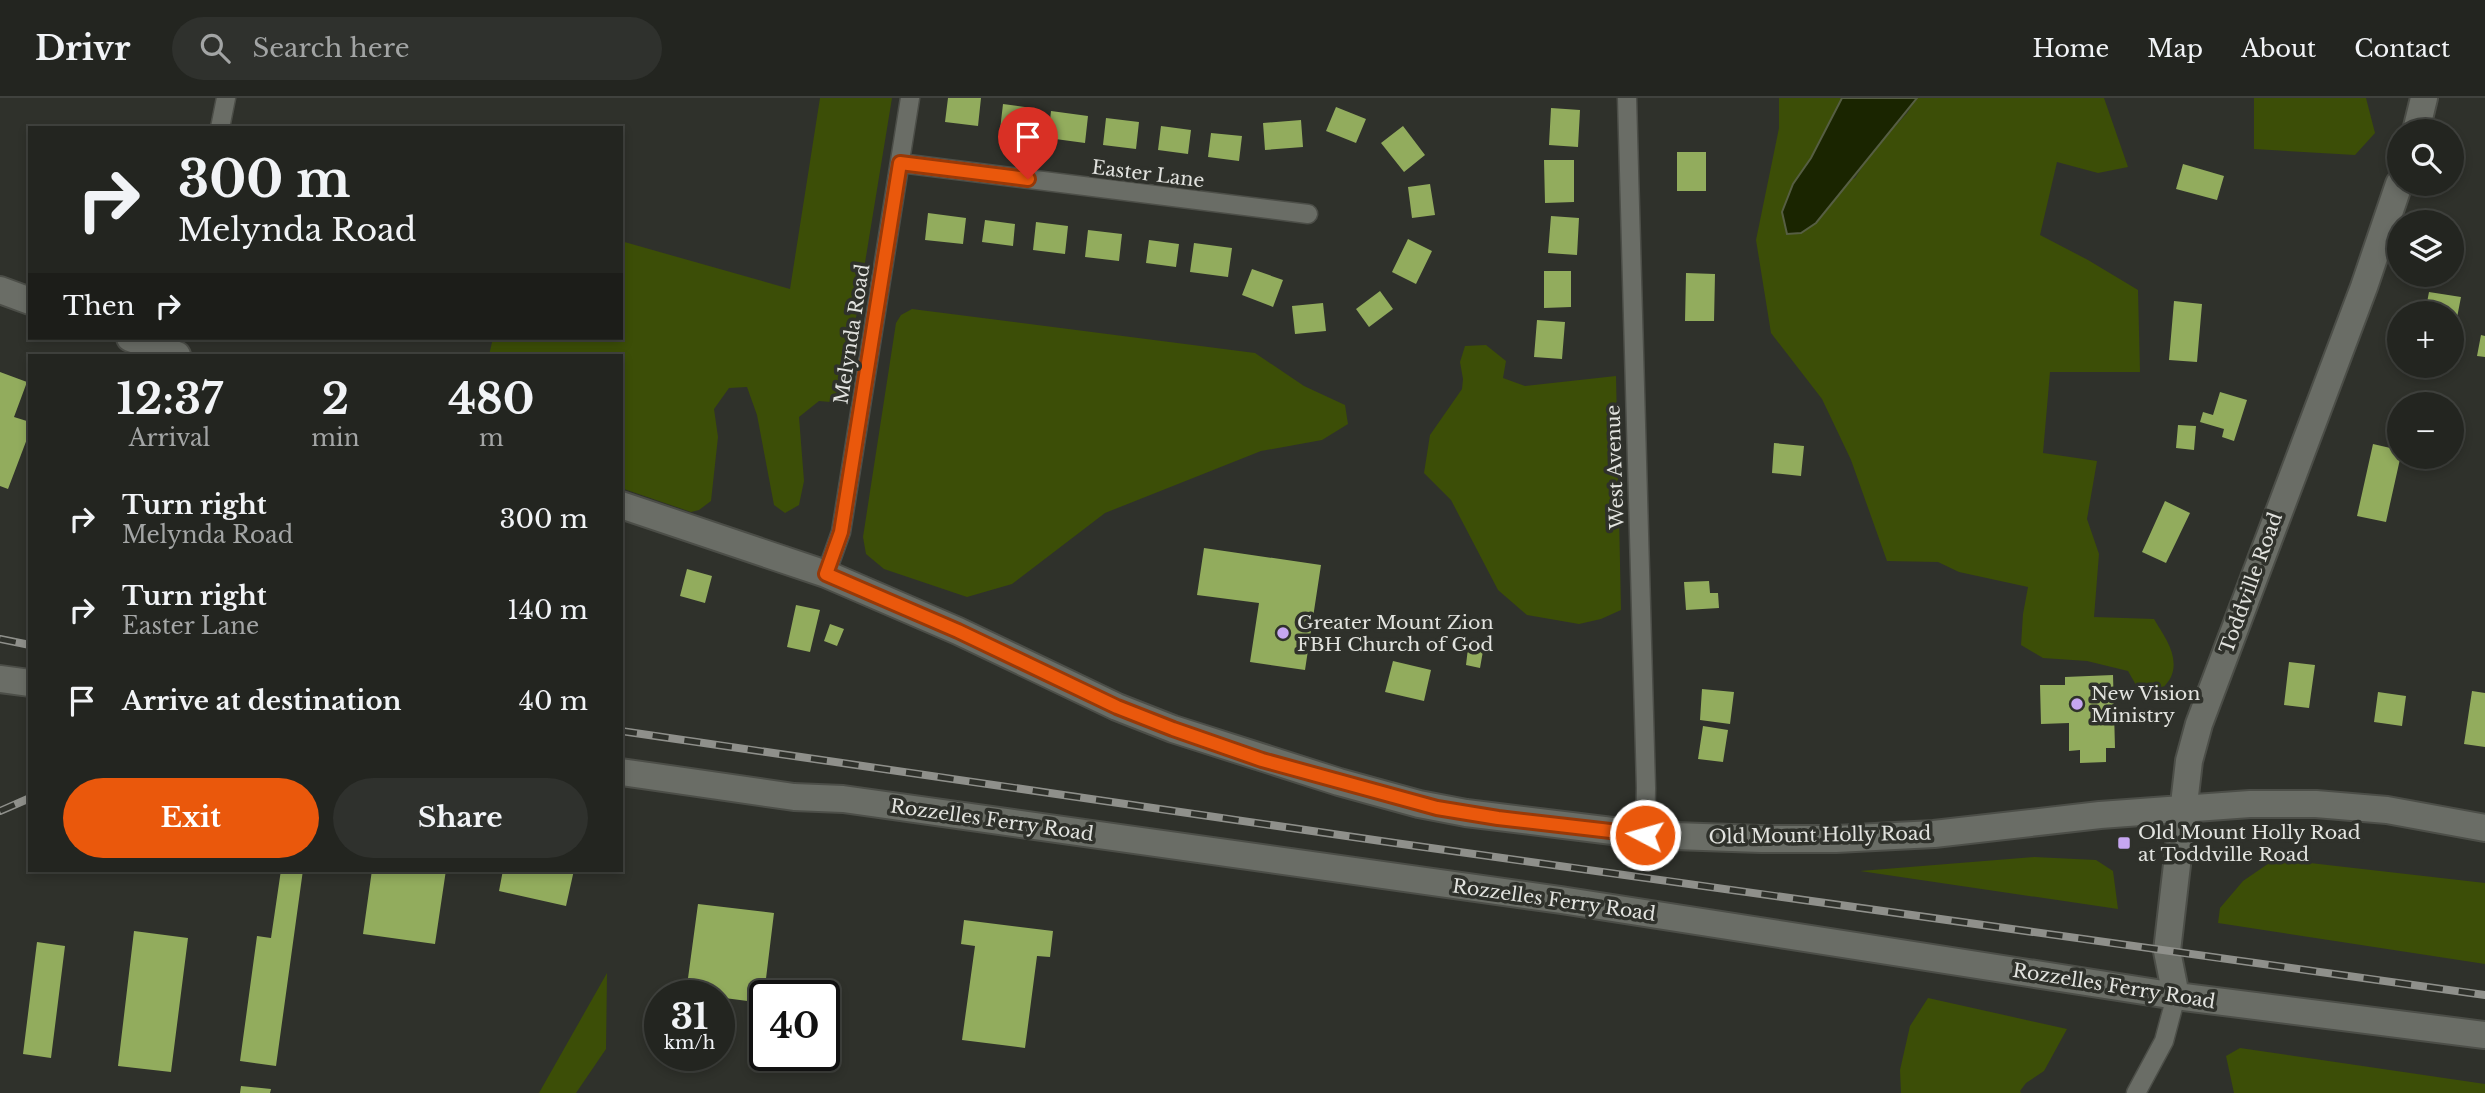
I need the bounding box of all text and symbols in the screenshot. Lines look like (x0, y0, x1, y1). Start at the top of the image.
search box (172, 17, 662, 80)
text: Drivr (35, 28, 130, 69)
icon: search (196, 29, 234, 67)
text: Search here (252, 32, 410, 64)
text: Home (2033, 34, 2109, 63)
text: Map (2147, 34, 2203, 63)
text: About (2241, 34, 2316, 63)
text: Contact (2354, 34, 2450, 63)
pin (998, 107, 1058, 179)
icon: arrive (1009, 118, 1047, 156)
map controls (2387, 119, 2464, 469)
button: search (2387, 119, 2464, 196)
text: 300 m (178, 149, 350, 210)
icon: right (63, 154, 154, 245)
street label: Easter Lane (1090, 156, 1206, 192)
text: Melynda Road (178, 210, 416, 250)
button: layers (2387, 210, 2464, 287)
street label: Melynda Road (830, 262, 874, 406)
icon: right (149, 287, 187, 325)
text: Then (63, 290, 135, 322)
button: + (2387, 301, 2464, 378)
text: 12:37 (117, 373, 223, 425)
text: 2 (322, 373, 349, 425)
text: 480 (448, 373, 534, 425)
button: − (2387, 392, 2464, 469)
street label: West Avenue (1601, 404, 1629, 531)
text: Arrival (129, 424, 210, 452)
text: min (311, 424, 360, 452)
text: m (479, 424, 504, 452)
text: Turn right (122, 489, 267, 521)
icon: right (63, 500, 101, 538)
text: 300 m (499, 503, 588, 535)
street label: Toddville Road (2215, 509, 2287, 657)
text: Melynda Road (122, 521, 293, 549)
text: Turn right (122, 580, 267, 612)
icon: right (63, 591, 101, 629)
text: 140 m (507, 594, 588, 626)
place label: Greater Mount Zion FBH Church of God (1297, 611, 1494, 656)
text: Easter Lane (122, 612, 259, 640)
marker: Greater Mount Zion FBH Church of God (1275, 625, 1291, 641)
icon: arrive (63, 682, 101, 720)
place label: New Vision Ministry (2091, 682, 2200, 727)
text: Arrive at destination (122, 685, 402, 717)
text: 40 m (519, 685, 588, 717)
marker: New Vision Ministry (2069, 696, 2085, 712)
button: Exit (63, 778, 319, 858)
button: Share (333, 778, 588, 858)
street label: Rozzelles Ferry Road (889, 794, 1095, 846)
position arrow (1608, 798, 1682, 872)
place label: Old Mount Holly Road at Toddville Road (2138, 821, 2361, 866)
street label: Old Mount Holly Road (1709, 822, 1932, 848)
marker: Old Mount Holly Road at Toddville Road (2116, 835, 2132, 851)
street label: Rozzelles Ferry Road (1451, 874, 1657, 926)
street label: Rozzelles Ferry Road (2011, 959, 2217, 1013)
speed limit sign: 40 (749, 980, 840, 1071)
text: 31 (671, 995, 708, 1038)
text: km/h (664, 1032, 715, 1054)

